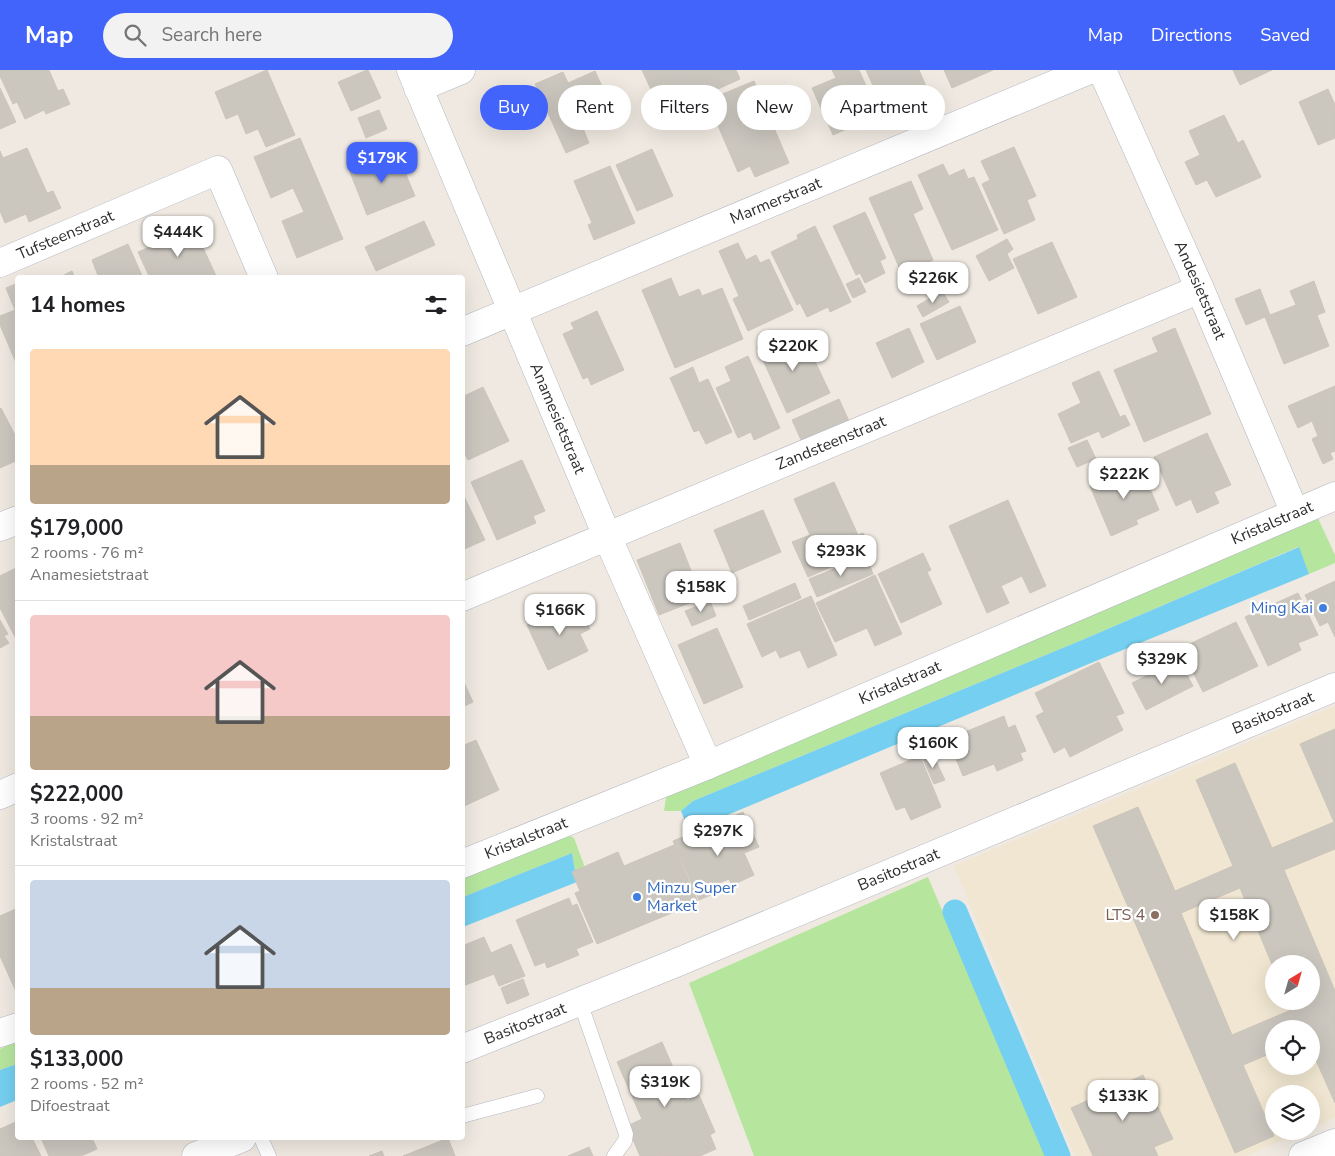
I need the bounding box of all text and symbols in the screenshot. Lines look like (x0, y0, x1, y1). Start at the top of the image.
search box (103, 13, 453, 58)
text: Map (25, 19, 73, 51)
icon: search (121, 21, 149, 49)
text: Search here (161, 22, 262, 48)
text: Map (1088, 23, 1123, 47)
text: Directions (1151, 23, 1232, 47)
text: Saved (1260, 23, 1310, 47)
chip: Buy (480, 85, 548, 130)
chip: Rent (558, 85, 631, 130)
chip: Filters (641, 85, 727, 130)
chip: New (737, 85, 811, 130)
chip: Apartment (821, 85, 945, 130)
pin: $179K (347, 142, 417, 184)
text: $179K (357, 147, 407, 169)
street label: Marmerstraat (727, 172, 825, 230)
street label: Tufsteenstraat (13, 205, 118, 266)
pin: $444K (143, 216, 213, 258)
text: $444K (153, 221, 203, 243)
street label: Andesietstraat (1169, 237, 1231, 343)
pin: $226K (898, 262, 968, 304)
text: $226K (908, 267, 958, 289)
text: 14 homes (30, 291, 125, 319)
icon: filters (422, 291, 450, 319)
pin: $220K (758, 330, 828, 372)
text: $220K (768, 335, 818, 357)
street label: Anamesietstraat (524, 360, 591, 478)
icon: home (195, 382, 285, 472)
street label: Zandsteenstraat (773, 410, 890, 476)
pin: $222K (1089, 458, 1159, 500)
text: $222K (1099, 463, 1149, 485)
street label: Kristalstraat (1228, 496, 1317, 550)
text: $179,000 (30, 514, 123, 542)
pin: $293K (806, 534, 876, 577)
text: $293K (816, 540, 866, 562)
text: 2 rooms · 76 m² (30, 542, 143, 564)
text: Anamesietstraat (30, 564, 148, 586)
pin: $158K (666, 570, 736, 613)
text: $158K (676, 576, 726, 598)
pin: $166K (525, 594, 595, 636)
place label: Ming Kai (1251, 597, 1313, 619)
text: $166K (535, 599, 585, 621)
marker: Ming Kai (1317, 602, 1329, 614)
pin: $329K (1127, 642, 1197, 685)
icon: home (195, 647, 285, 737)
text: $329K (1137, 648, 1187, 670)
street label: Kristalstraat (855, 655, 945, 710)
street label: Basitostraat (1229, 686, 1318, 740)
pin: $160K (898, 726, 968, 769)
text: $160K (908, 732, 958, 754)
text: $222,000 (30, 780, 123, 808)
text: 3 rooms · 92 m² (30, 808, 143, 830)
street label: Kristalstraat (481, 812, 571, 865)
pin: $297K (683, 814, 753, 857)
text: $297K (693, 820, 743, 842)
text: Kristalstraat (30, 830, 117, 852)
street label: Basitostraat (854, 843, 943, 897)
place label: Minzu Super Market (647, 877, 737, 917)
marker: Minzu Super Market (631, 891, 643, 903)
pin: $158K (1199, 898, 1269, 941)
place label: LTS 4 (1106, 904, 1145, 926)
text: $158K (1209, 904, 1259, 926)
marker: LTS 4 (1149, 909, 1161, 921)
icon: home (195, 912, 285, 1002)
north arrow (1265, 955, 1320, 1010)
map controls (1265, 955, 1320, 1140)
street label: Basitostraat (481, 997, 570, 1050)
button: locate (1265, 1020, 1320, 1075)
text: $133,000 (30, 1045, 123, 1073)
pin: $319K (630, 1066, 700, 1108)
text: $319K (640, 1071, 690, 1093)
text: 2 rooms · 52 m² (30, 1073, 143, 1095)
pin: $133K (1088, 1080, 1158, 1122)
text: $133K (1098, 1085, 1148, 1107)
button: layers (1265, 1085, 1320, 1140)
text: Difoestraat (30, 1095, 110, 1117)

